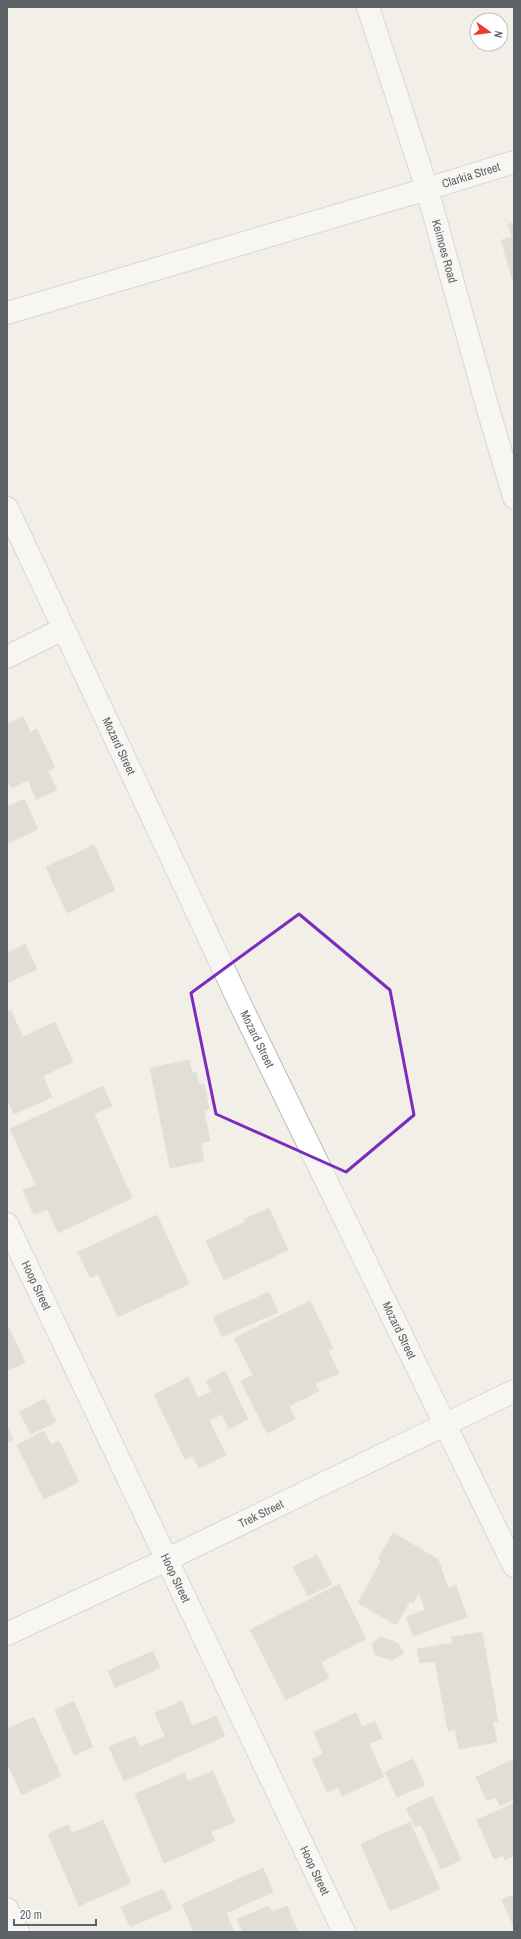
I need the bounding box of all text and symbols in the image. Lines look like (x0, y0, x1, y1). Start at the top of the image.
north arrow (469, 12, 509, 52)
text: N (491, 30, 506, 39)
street label: Clarkia Street (440, 159, 502, 192)
street label: Keimoes Road (428, 218, 461, 285)
street label: Mozard Street (98, 715, 139, 778)
street label: Mozard Street (236, 1008, 278, 1071)
street label: Hoop Street (18, 1258, 55, 1313)
street label: Mozard Street (378, 1299, 420, 1362)
street label: Trek Street (236, 1496, 287, 1532)
street label: Hoop Street (157, 1551, 194, 1605)
street label: Hoop Street (296, 1843, 333, 1898)
scale bar (14, 1901, 96, 1927)
text: 20 m (20, 1907, 42, 1923)

